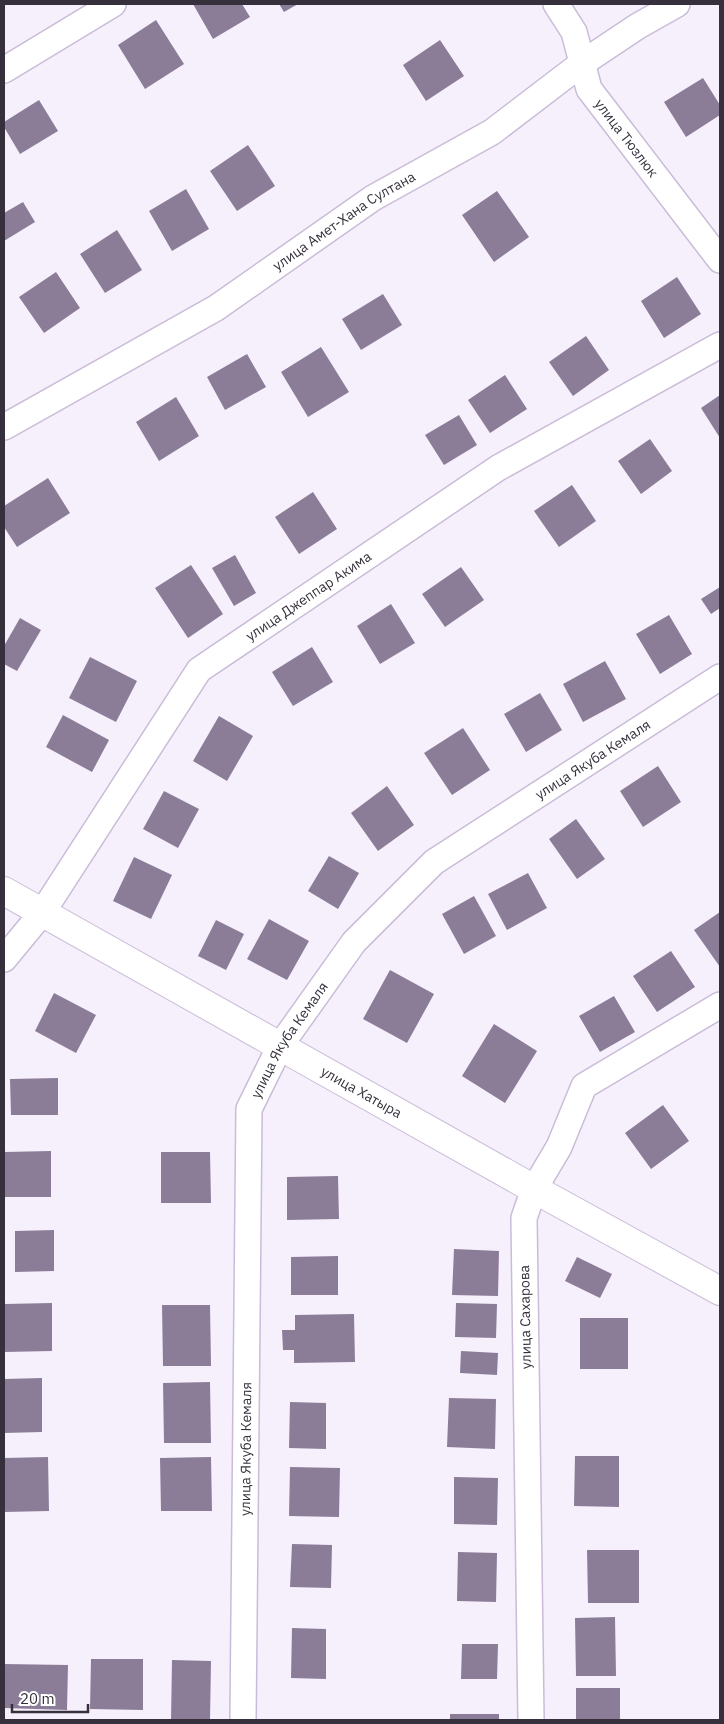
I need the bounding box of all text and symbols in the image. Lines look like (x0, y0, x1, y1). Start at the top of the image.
street label: улица Тюзлюк (591, 95, 662, 181)
street label: улица Амет-Хана Султана (269, 167, 419, 275)
street label: улица Джеппар Акима (242, 547, 375, 645)
street label: улица Якуба Кемаля (532, 715, 654, 803)
street label: улица Якуба Кемаля (247, 978, 332, 1101)
street label: улица Хатыра (318, 1062, 406, 1122)
street label: улица Сахарова (515, 1264, 535, 1369)
street label: улица Якуба Кемаля (236, 1382, 255, 1516)
scale bar (12, 1682, 89, 1714)
text: 20 m (20, 1689, 55, 1708)

